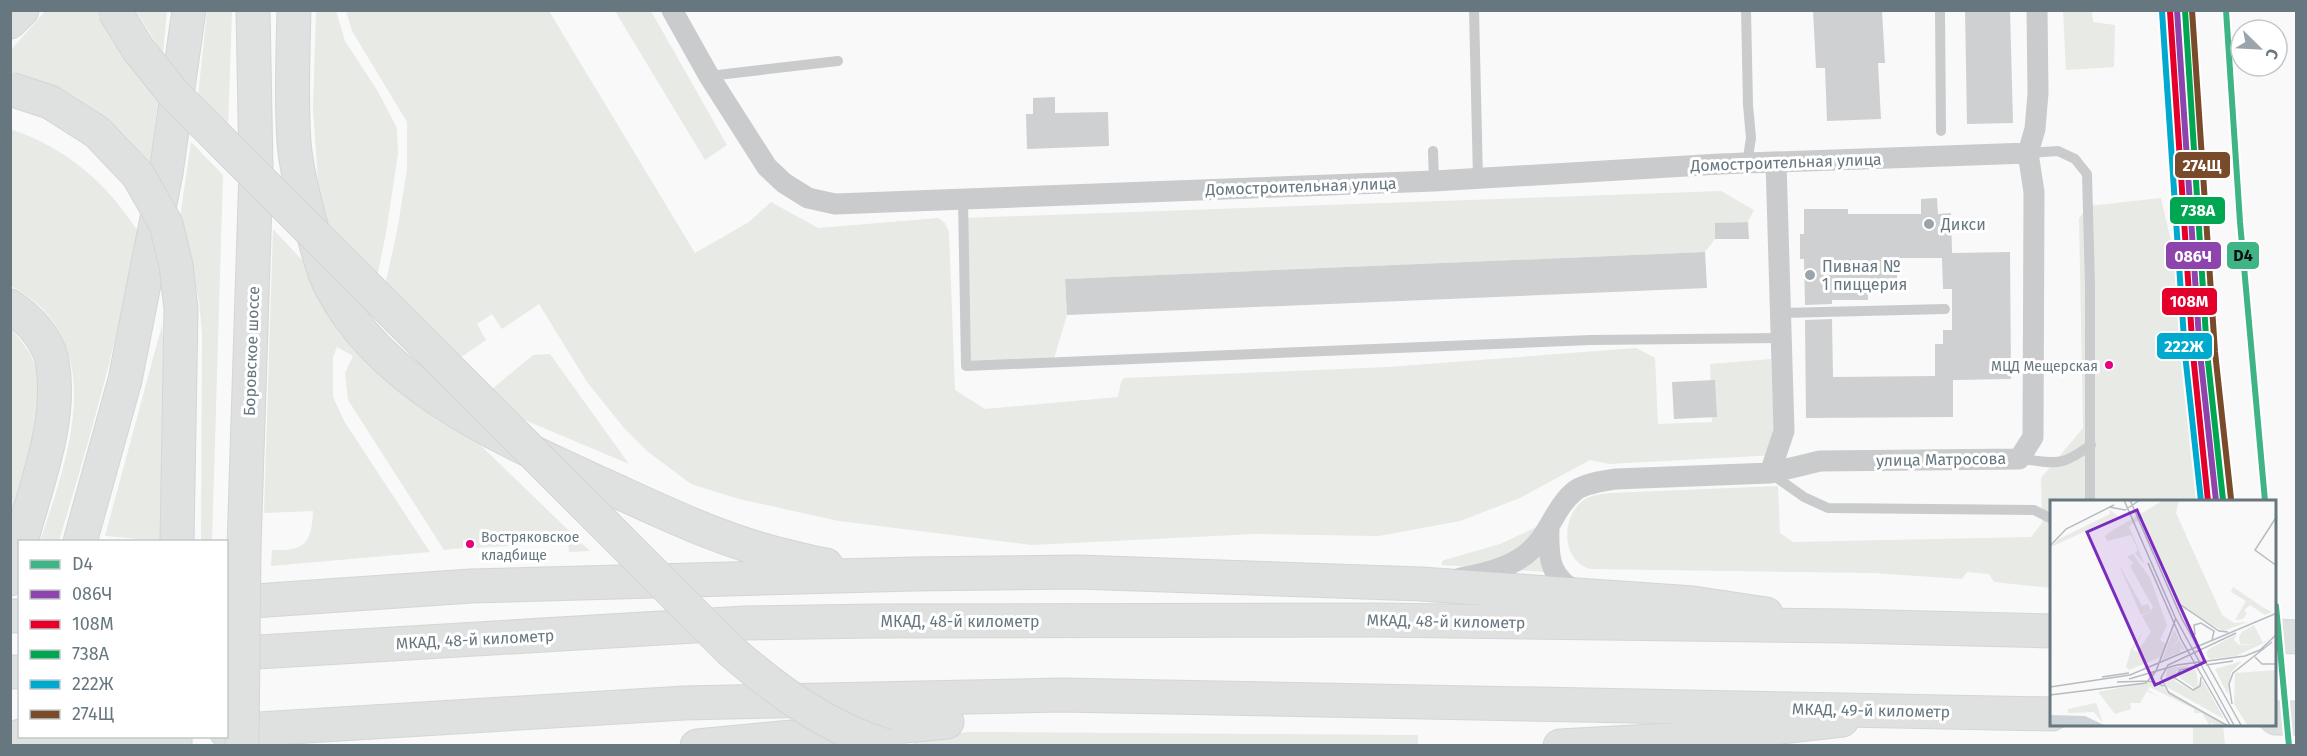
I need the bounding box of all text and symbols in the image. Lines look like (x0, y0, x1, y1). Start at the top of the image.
north arrow (2229, 18, 2289, 78)
text: С (2261, 46, 2283, 63)
street label: Домостроительная улица (1689, 150, 1882, 175)
line badge: 274Щ (2174, 151, 2231, 179)
text: 274Щ (2182, 156, 2222, 175)
street label: Домостроительная улица (1204, 174, 1397, 199)
line badge: 738А (2169, 196, 2226, 225)
text: 738А (2181, 201, 2216, 220)
place label: Дикси (1940, 215, 1986, 234)
marker: Дикси (1922, 217, 1936, 231)
line badge: 086Ч (2165, 241, 2222, 270)
line badge: D4 (2226, 241, 2260, 270)
text: D4 (2233, 246, 2253, 265)
text: 086Ч (2174, 247, 2212, 266)
place label: Пивная № 1 пиццерия (1822, 257, 1907, 294)
marker: Пивная № 1 пиццерия (1803, 268, 1817, 282)
street label: Боровское шоссе (240, 286, 263, 416)
line badge: 108М (2161, 287, 2218, 316)
text: 108М (2170, 292, 2209, 311)
line badge: 222Ж (2156, 332, 2213, 360)
text: 222Ж (2164, 337, 2204, 356)
place label: МЦД Мещерская (1991, 358, 2098, 375)
marker: МЦД Мещерская (2103, 359, 2115, 371)
street label: улица Матросова (1876, 449, 2006, 470)
inset map (2050, 500, 2277, 726)
place label: Востряковское кладбище (481, 529, 579, 564)
marker: Востряковское кладбище (464, 538, 476, 550)
legend (18, 540, 228, 738)
text: D4 (72, 553, 94, 575)
text: 086Ч (72, 583, 113, 605)
street label: МКАД, 48-й километр (1366, 611, 1526, 632)
street label: МКАД, 48-й километр (881, 612, 1039, 631)
text: 108М (72, 613, 114, 635)
street label: МКАД, 48-й километр (395, 626, 555, 653)
text: 738А (72, 643, 110, 665)
text: 222Ж (72, 673, 114, 695)
street label: МКАД, 49-й километр (1792, 700, 1950, 721)
text: 274Щ (72, 703, 115, 725)

